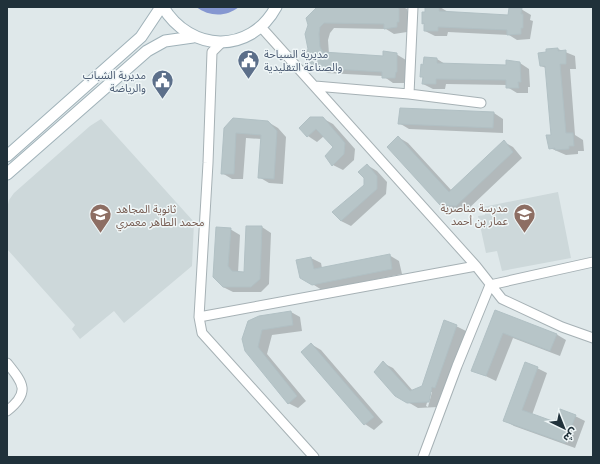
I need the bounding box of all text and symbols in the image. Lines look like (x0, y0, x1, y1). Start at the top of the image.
public building icon: مديرية السياحة والصناعة التقليدية (236, 47, 262, 80)
place label: مديرية السياحة والصناعة التقليدية (264, 48, 343, 74)
public building icon: مديرية الشباب والرياضة (149, 68, 175, 101)
place label: مديرية الشباب والرياضة (83, 69, 146, 95)
school or university icon: مدرسة مناصرية عمار بن أحمد (511, 201, 537, 234)
school or university icon: ثانوية المجاهد محمد الطاهر معمري (87, 202, 113, 235)
place label: مدرسة مناصرية عمار بن أحمد (440, 202, 508, 228)
place label: ثانوية المجاهد محمد الطاهر معمري (116, 203, 205, 231)
north arrow (544, 408, 584, 448)
text: ش (561, 425, 580, 445)

